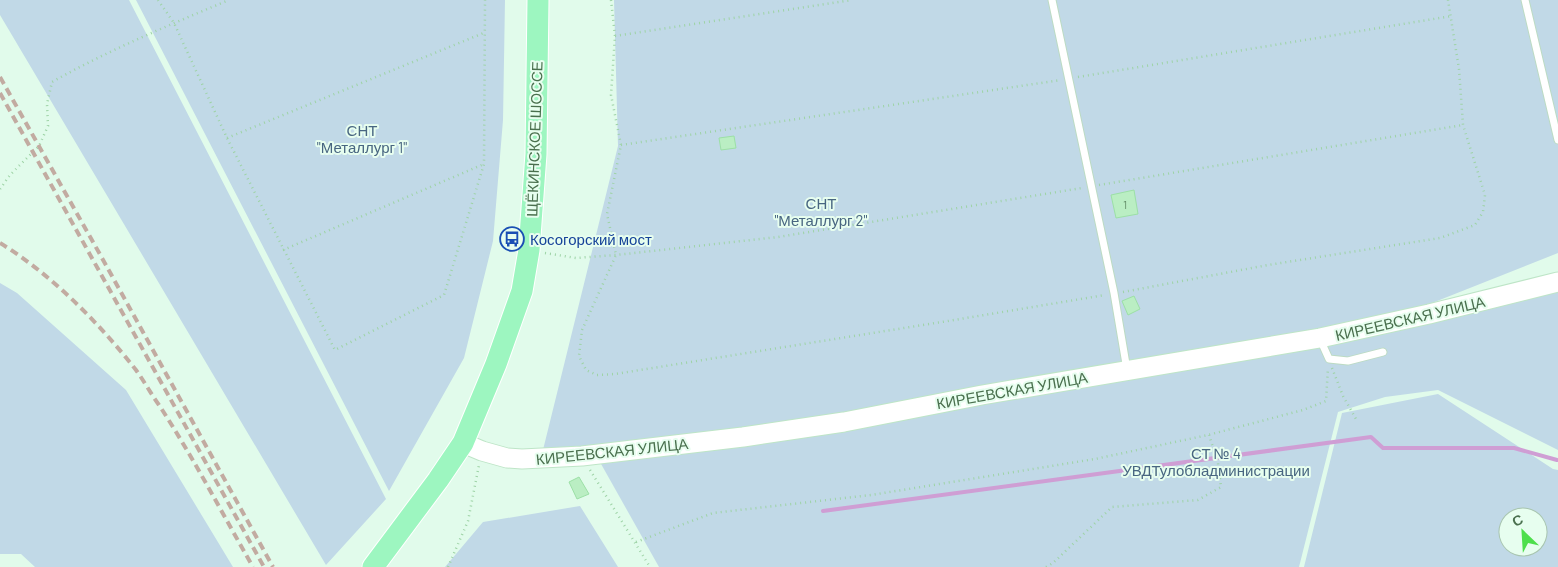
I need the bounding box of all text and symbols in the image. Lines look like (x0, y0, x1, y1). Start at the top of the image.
street label: ЩЁКИНСКОЕ ШОССЕ (522, 61, 546, 217)
park label: СНТ "Металлург 1" (317, 121, 407, 156)
park label: СНТ "Металлург 2" (774, 194, 868, 229)
house number: 1 (1123, 197, 1127, 211)
bus stop icon: Косогорский мост (499, 226, 525, 252)
place label: Косогорский мост (530, 230, 652, 248)
street label: КИРЕЕВСКАЯ УЛИЦА (1333, 292, 1487, 344)
street label: КИРЕЕВСКАЯ УЛИЦА (935, 368, 1089, 412)
street label: КИРЕЕВСКАЯ УЛИЦА (535, 434, 689, 468)
park label: СТ № 4 УВДТулобладминистрации (1122, 444, 1310, 479)
north arrow (1498, 507, 1548, 557)
text: С (1509, 510, 1525, 530)

